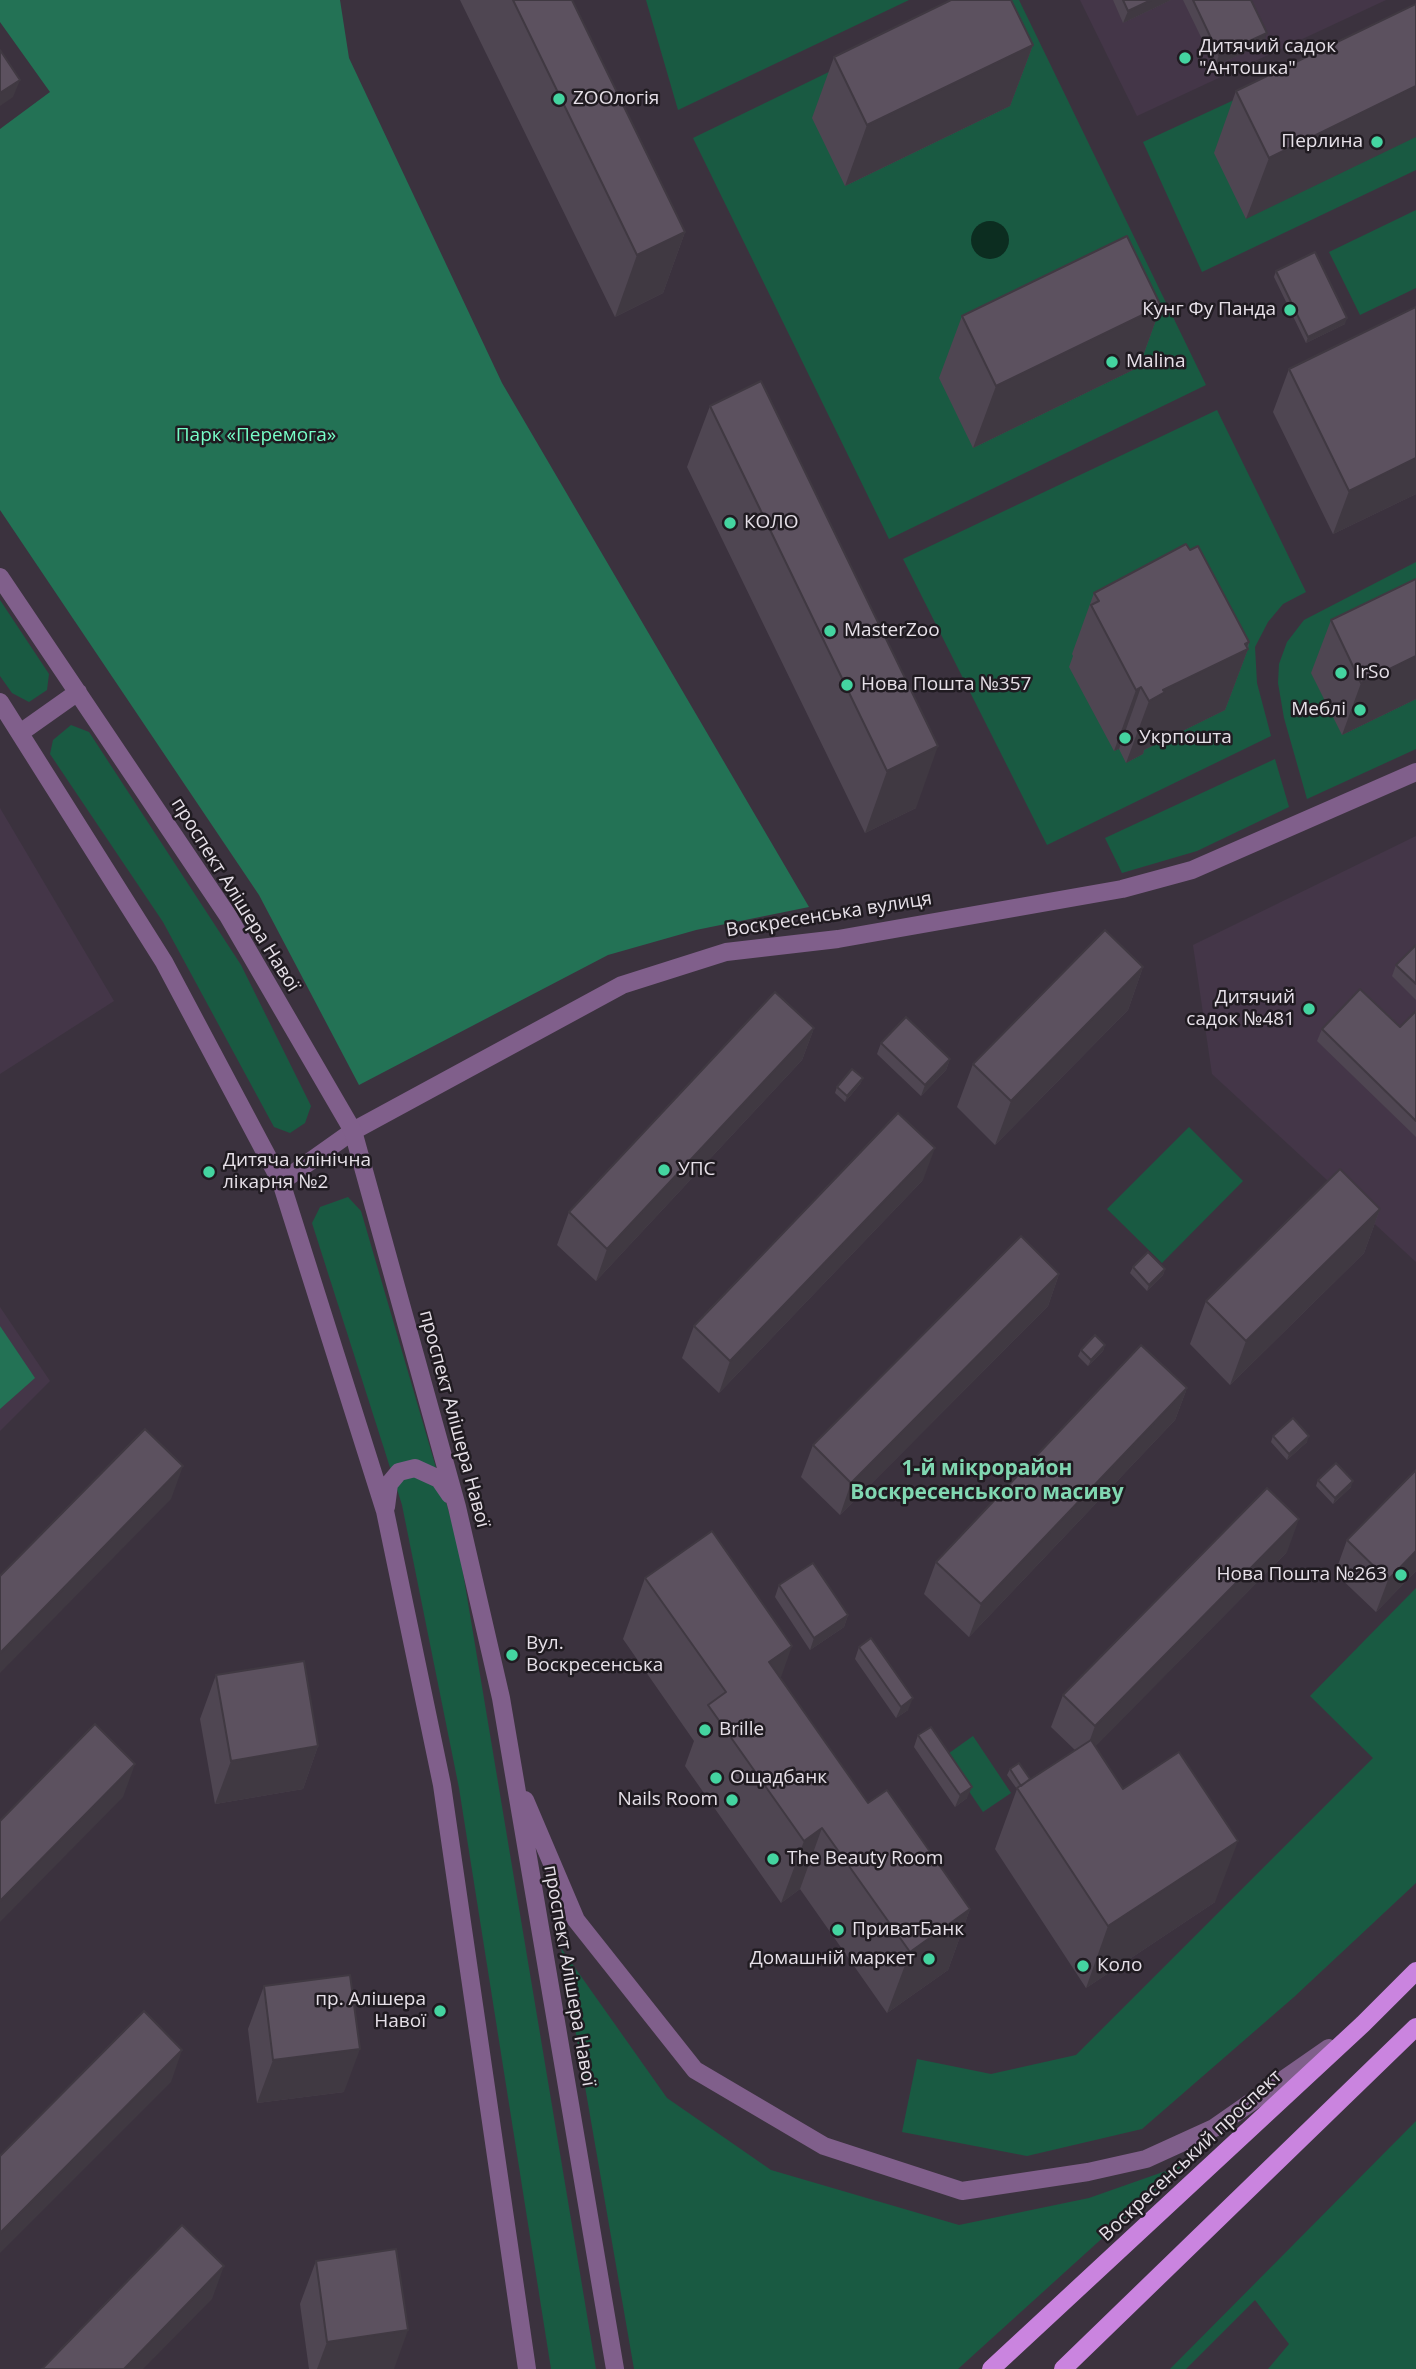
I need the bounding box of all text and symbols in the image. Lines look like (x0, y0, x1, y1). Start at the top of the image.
place label: Дитячий садок "Антошка" (1199, 36, 1336, 80)
marker: Дитячий садок "Антошка" (1177, 50, 1193, 66)
place label: ZООлогія (573, 88, 659, 110)
marker: ZООлогія (551, 91, 567, 107)
place label: Перлина (1281, 131, 1363, 153)
marker: Перлина (1369, 134, 1385, 150)
place label: Кунг Фу Панда (1142, 299, 1276, 321)
marker: Кунг Фу Панда (1282, 302, 1298, 318)
place label: Malina (1126, 351, 1185, 373)
marker: Malina (1104, 354, 1120, 370)
park label: Парк «Перемога» (176, 425, 336, 447)
place label: КОЛО (744, 512, 799, 534)
marker: КОЛО (722, 515, 738, 531)
place label: MasterZoo (844, 620, 940, 642)
marker: MasterZoo (822, 623, 838, 639)
place label: IrSo (1355, 662, 1390, 684)
marker: IrSo (1333, 665, 1349, 681)
place label: Нова Пошта №357 (861, 674, 1031, 696)
marker: Нова Пошта №357 (839, 677, 855, 693)
place label: Меблі (1291, 699, 1346, 721)
marker: Меблі (1352, 702, 1368, 718)
place label: Укрпошта (1139, 727, 1232, 749)
marker: Укрпошта (1117, 730, 1133, 746)
street label: проспект Алішера Навої (166, 794, 304, 996)
street label: Воскресенська вулиця (724, 887, 934, 943)
place label: Дитячий садок №481 (1186, 987, 1295, 1031)
marker: Дитячий садок №481 (1301, 1001, 1317, 1017)
place label: Дитяча клінічна лікарня №2 (223, 1150, 371, 1194)
place label: УПС (678, 1159, 716, 1181)
marker: УПС (656, 1162, 672, 1178)
marker: Дитяча клінічна лікарня №2 (201, 1164, 217, 1180)
street label: проспект Алішера Навої (414, 1308, 494, 1530)
district label: 1-й мікрорайон Воскресенського масиву (850, 1456, 1124, 1506)
place label: Нова Пошта №263 (1217, 1564, 1387, 1586)
marker: Нова Пошта №263 (1393, 1567, 1409, 1583)
place label: Вул. Воскресенська (526, 1633, 663, 1677)
marker: Вул. Воскресенська (504, 1647, 520, 1663)
place label: Brille (719, 1719, 764, 1741)
marker: Brille (697, 1722, 713, 1738)
place label: Ощадбанк (730, 1767, 827, 1789)
marker: Ощадбанк (708, 1770, 724, 1786)
place label: Nails Room (617, 1789, 718, 1811)
marker: Nails Room (724, 1792, 740, 1808)
place label: The Beauty Room (787, 1848, 943, 1870)
marker: The Beauty Room (765, 1851, 781, 1867)
street label: проспект Алішера Навої (538, 1864, 600, 2088)
place label: ПриватБанк (852, 1919, 964, 1941)
marker: ПриватБанк (830, 1922, 846, 1938)
place label: Домашній маркет (750, 1948, 915, 1970)
marker: Домашній маркет (921, 1951, 937, 1967)
place label: Коло (1097, 1955, 1142, 1977)
marker: Коло (1075, 1958, 1091, 1974)
place label: пр. Алішера Навої (315, 1989, 426, 2033)
marker: пр. Алішера Навої (432, 2003, 448, 2019)
street label: Воскресенський проспект (1095, 2065, 1287, 2247)

